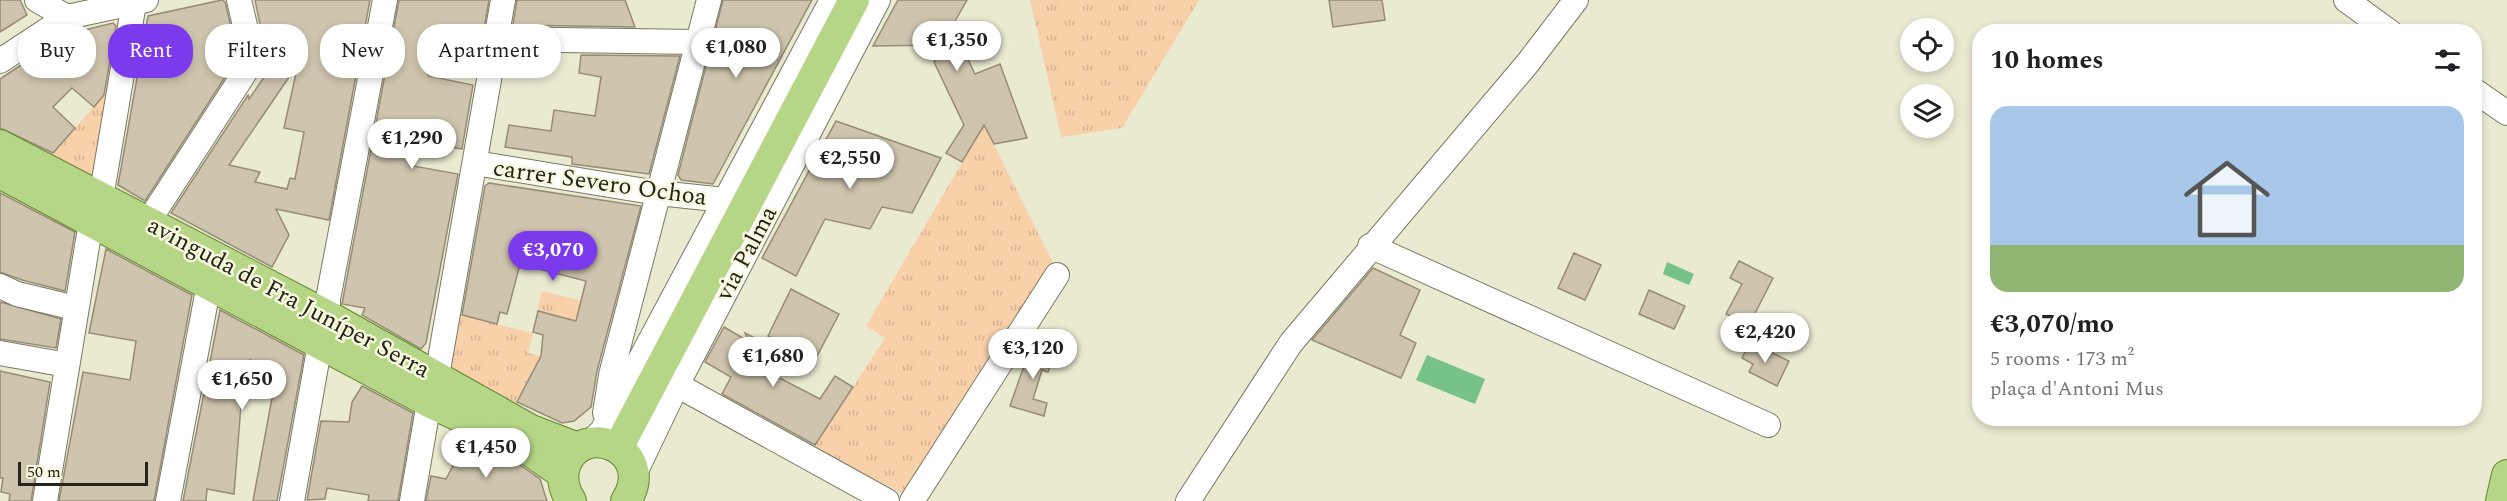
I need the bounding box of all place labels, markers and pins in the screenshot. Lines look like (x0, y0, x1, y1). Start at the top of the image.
pin: €1,350 (908, 21, 1006, 72)
pin: €1,080 (687, 28, 785, 79)
pin: €1,290 (363, 119, 461, 170)
pin: €2,550 (801, 139, 899, 190)
pin: €3,070 (504, 231, 602, 282)
pin: €2,420 (1716, 313, 1814, 364)
pin: €3,120 (984, 329, 1082, 380)
pin: €1,680 (724, 337, 822, 388)
pin: €1,650 (193, 360, 291, 411)
pin: €1,450 (437, 428, 535, 479)

